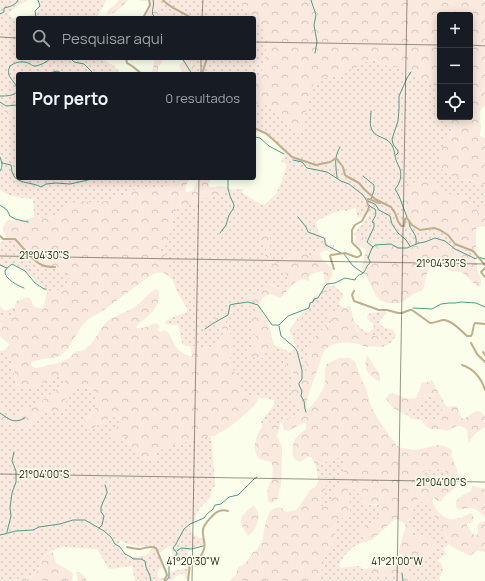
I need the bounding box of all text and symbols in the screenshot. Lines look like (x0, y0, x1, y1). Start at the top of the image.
map controls (437, 12, 473, 120)
button: + (437, 12, 473, 48)
search box (16, 16, 256, 60)
icon: search (30, 27, 52, 49)
text: Pesquisar aqui (62, 28, 163, 49)
button: − (437, 48, 473, 84)
button: locate (437, 84, 473, 120)
text: Por perto (32, 87, 108, 110)
text: 0 resultados (165, 89, 240, 107)
text: 21°04'30"S (19, 248, 69, 262)
text: 21°04'30"S (416, 256, 466, 270)
text: 21°04'00"S (19, 467, 69, 481)
text: 21°04'00"S (416, 475, 466, 489)
text: 41°20'30"W (166, 554, 220, 568)
text: 41°21'00"W (371, 554, 423, 568)

